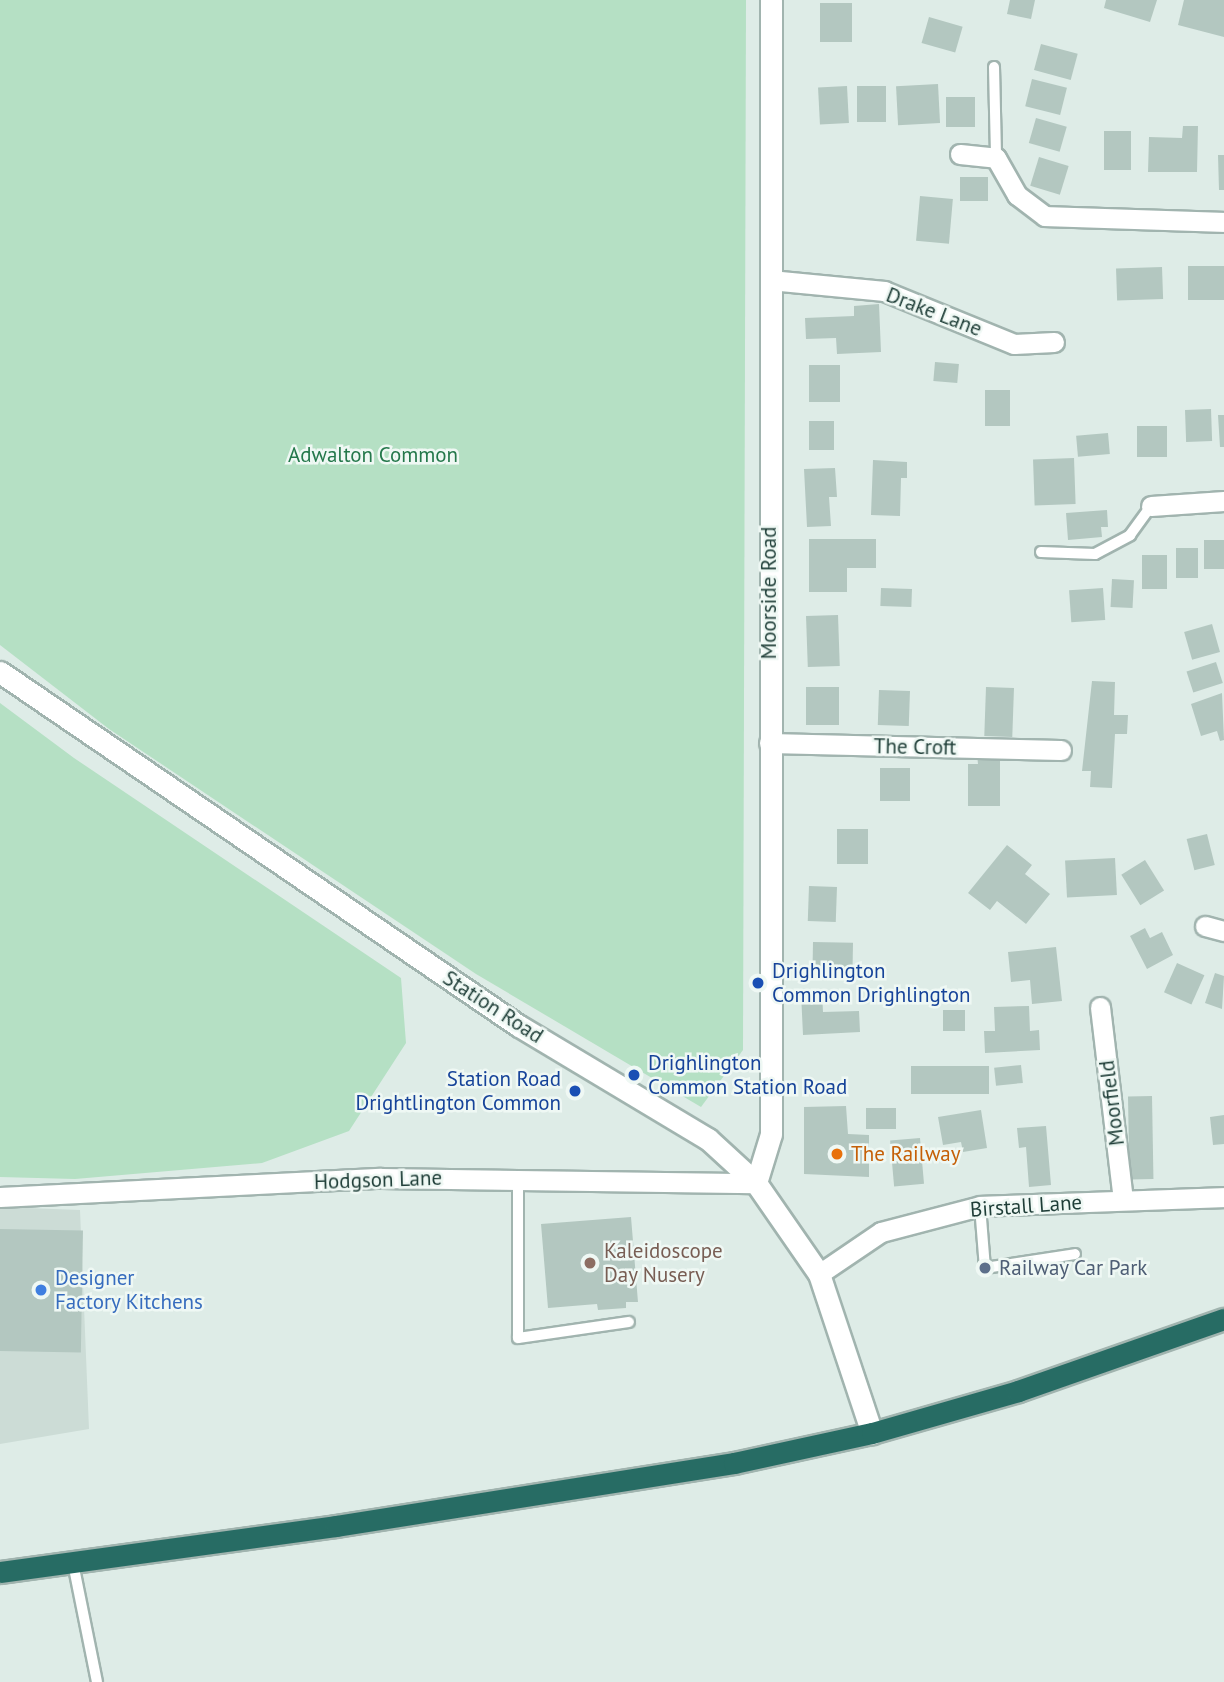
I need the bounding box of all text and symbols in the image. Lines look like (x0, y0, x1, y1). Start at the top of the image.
street label: Drake Lane (883, 282, 985, 342)
park label: Adwalton Common (288, 442, 458, 468)
street label: Moorside Road (756, 527, 782, 659)
street label: The Croft (873, 734, 957, 760)
place label: Drighlington Common Drighlington (772, 958, 970, 1008)
street label: Station Road (438, 965, 548, 1049)
marker: Drighlington Common Drighlington (750, 975, 766, 991)
place label: Drighlington Common Station Road (648, 1050, 847, 1100)
street label: Moorfield (1094, 1059, 1130, 1147)
place label: Station Road Drightlington Common (355, 1066, 561, 1116)
marker: Drighlington Common Station Road (626, 1067, 642, 1083)
marker: Station Road Drightlington Common (567, 1083, 583, 1099)
place label: The Railway (851, 1141, 961, 1167)
marker: The Railway (829, 1146, 845, 1162)
street label: Hodgson Lane (314, 1165, 442, 1195)
street label: Birstall Lane (969, 1190, 1083, 1222)
place label: Kaleidoscope Day Nusery (604, 1238, 723, 1288)
marker: Kaleidoscope Day Nusery (582, 1255, 598, 1271)
place label: Railway Car Park (999, 1255, 1148, 1281)
marker: Railway Car Park (977, 1260, 993, 1276)
place label: Designer Factory Kitchens (55, 1265, 204, 1315)
marker: Designer Factory Kitchens (33, 1282, 49, 1298)

